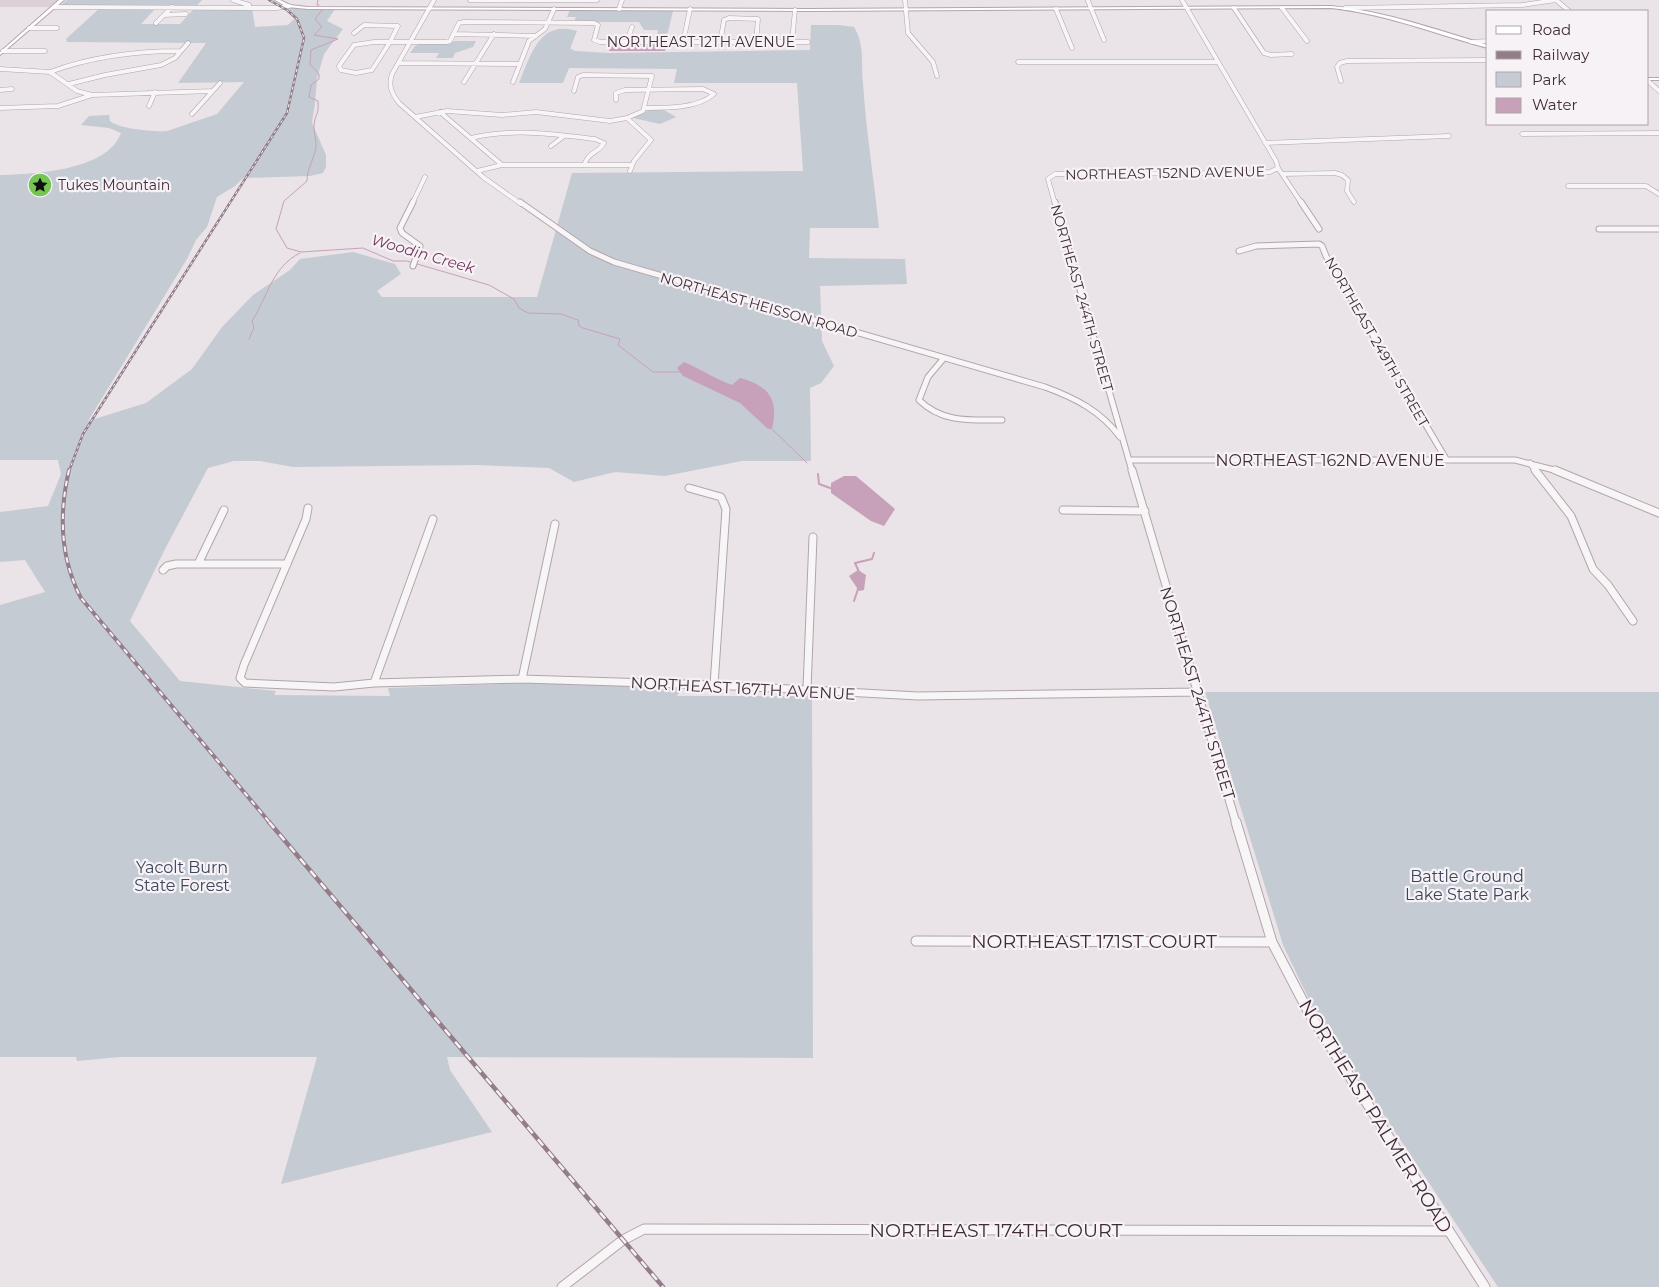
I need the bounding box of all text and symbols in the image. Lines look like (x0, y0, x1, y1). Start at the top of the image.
legend (1486, 10, 1649, 125)
text: Road (1532, 20, 1571, 39)
street label: NORTHEAST 12TH AVENUE (607, 33, 795, 51)
text: Railway (1532, 45, 1590, 64)
text: Park (1532, 70, 1566, 89)
text: Water (1532, 95, 1578, 114)
street label: NORTHEAST 152ND AVENUE (1065, 162, 1265, 184)
place icon: Tukes Mountain (27, 172, 53, 198)
place label: Tukes Mountain (58, 176, 170, 194)
street label: NORTHEAST 244TH STREET (1047, 202, 1117, 394)
water label: Woodin Creek (369, 230, 478, 278)
street label: NORTHEAST 249TH STREET (1321, 254, 1433, 430)
street label: NORTHEAST HEISSON ROAD (658, 268, 860, 342)
street label: NORTHEAST 162ND AVENUE (1215, 451, 1445, 470)
street label: NORTHEAST 244TH STREET (1156, 584, 1239, 803)
street label: NORTHEAST 167TH AVENUE (630, 673, 856, 704)
park label: Yacolt Burn State Forest (134, 858, 230, 895)
park label: Battle Ground Lake State Park (1405, 867, 1529, 904)
street label: NORTHEAST 171ST COURT (971, 930, 1217, 953)
street label: NORTHEAST PALMER ROAD (1294, 995, 1457, 1237)
street label: NORTHEAST 174TH COURT (870, 1219, 1123, 1242)

